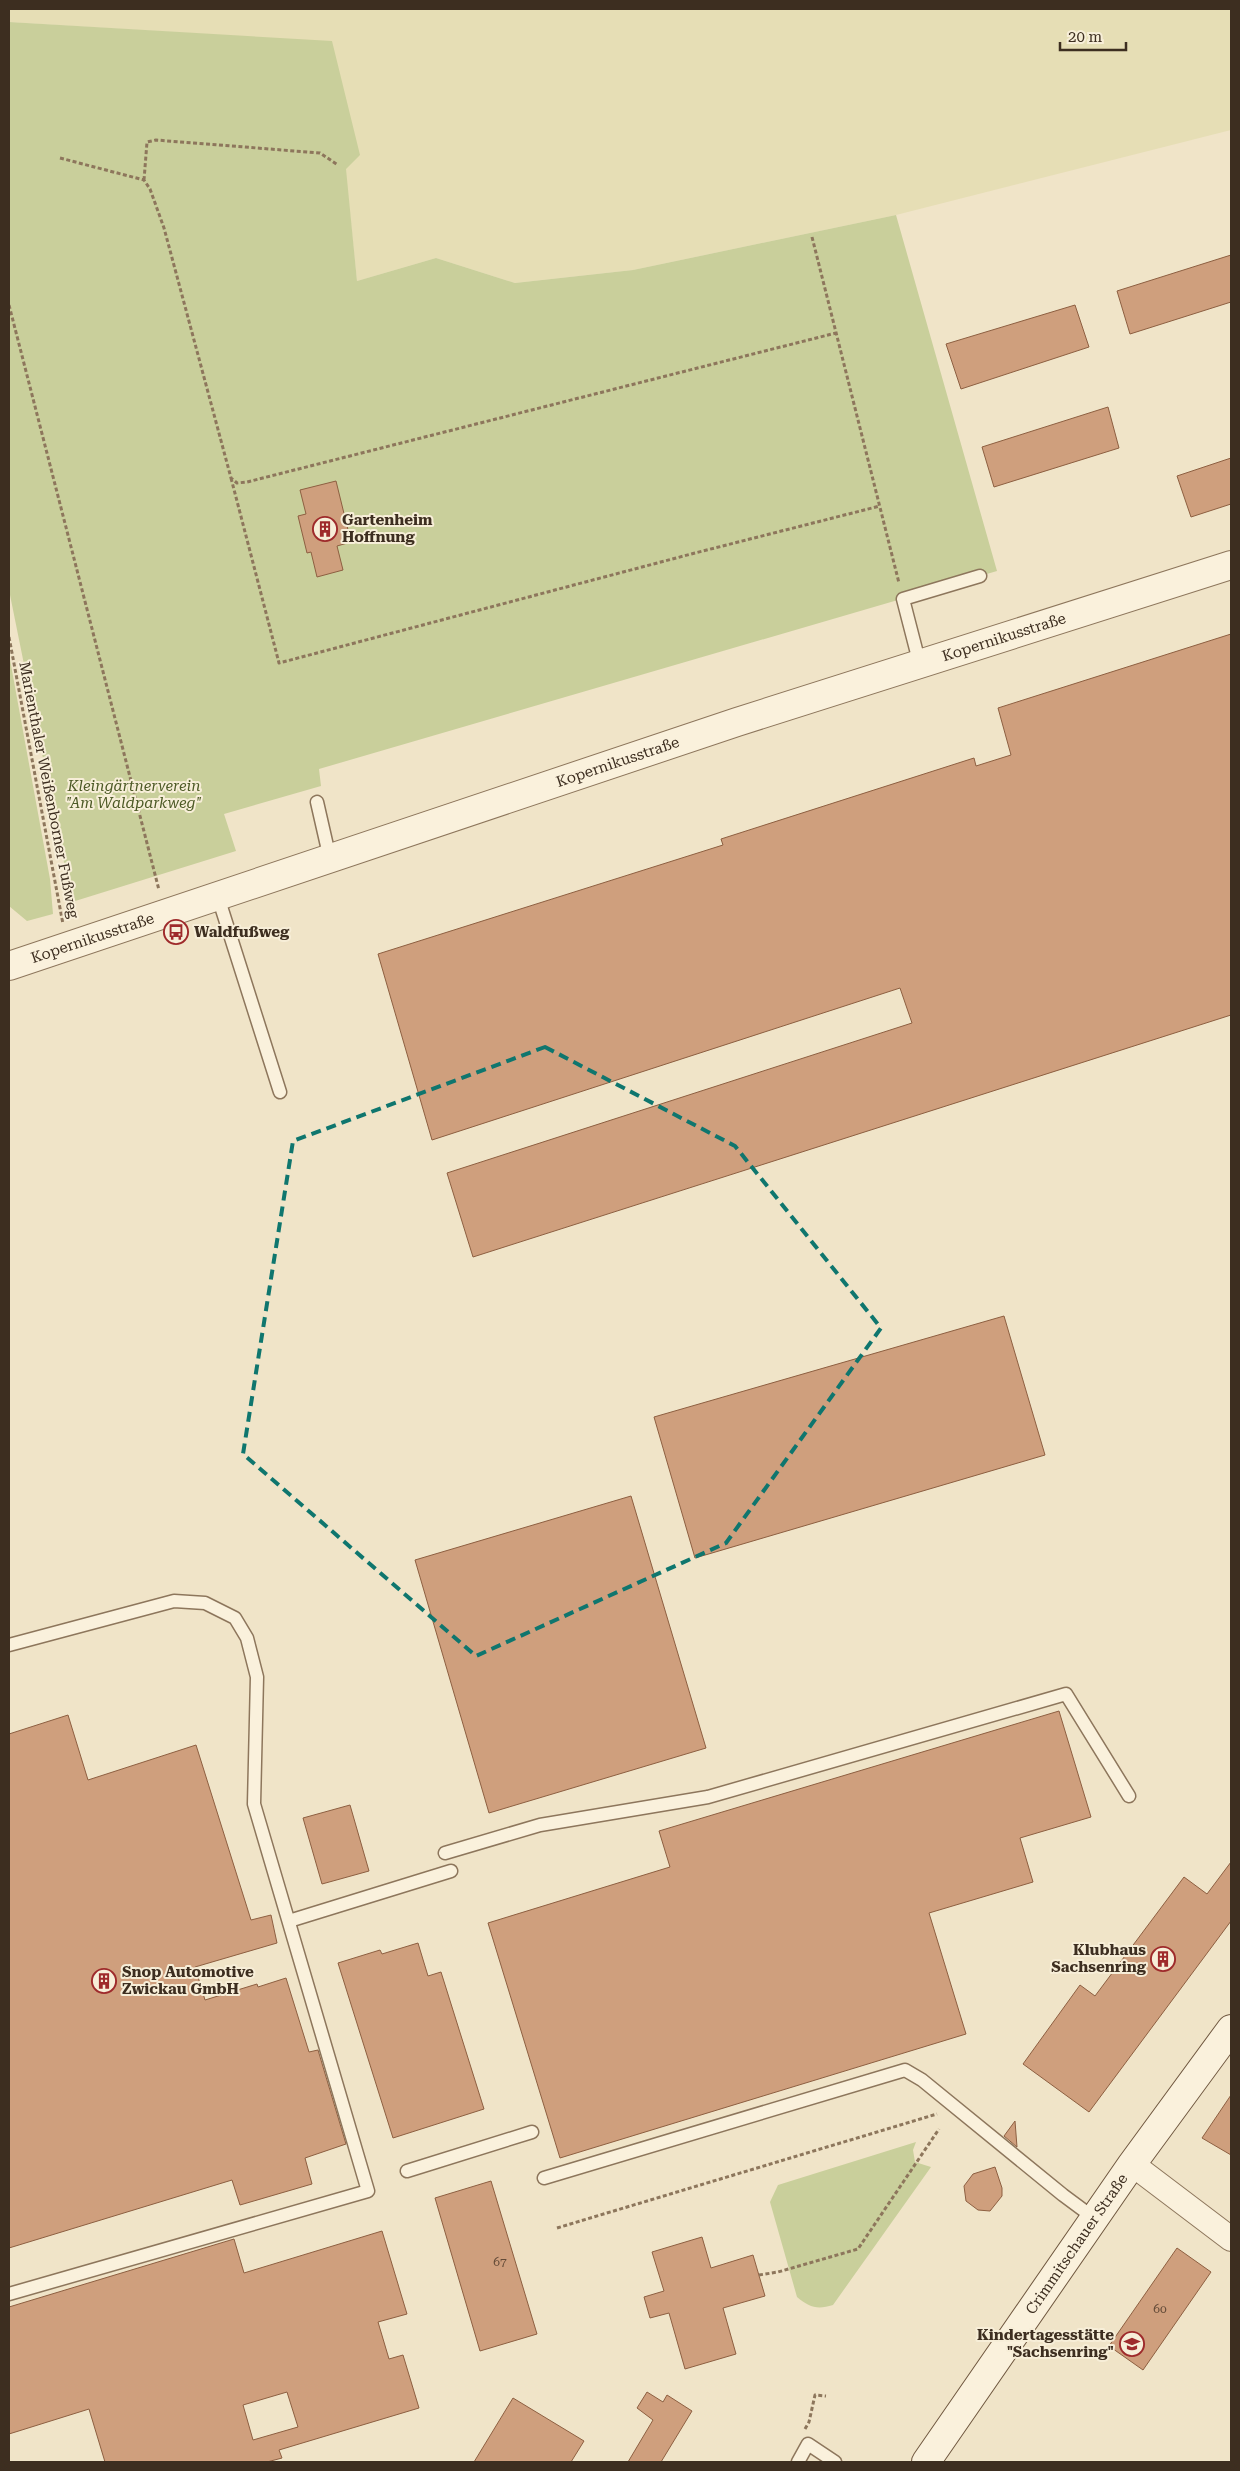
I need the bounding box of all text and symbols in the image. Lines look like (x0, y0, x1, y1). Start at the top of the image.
scale bar (1060, 20, 1126, 52)
text: 20 m (1068, 28, 1103, 46)
place label: Gartenheim Hoffnung (342, 511, 433, 546)
building icon: Gartenheim Hoffnung (312, 516, 338, 542)
street label: Kopernikusstraße (940, 609, 1068, 665)
street label: Marienthaler Weißenborner Fußweg (15, 660, 83, 920)
street label: Kopernikusstraße (554, 733, 682, 791)
park label: Kleingärtnerverein "Am Waldparkweg" (66, 777, 202, 812)
street label: Kopernikusstraße (28, 909, 156, 967)
bus stop icon: Waldfußweg (163, 919, 189, 945)
place label: Waldfußweg (194, 923, 290, 941)
place label: Klubhaus Sachsenring (1051, 1941, 1147, 1976)
building icon: Klubhaus Sachsenring (1150, 1946, 1176, 1972)
place label: Snop Automotive Zwickau GmbH (122, 1963, 254, 1998)
building icon: Snop Automotive Zwickau GmbH (91, 1968, 117, 1994)
street label: Crimmitschauer Straße (1022, 2170, 1132, 2318)
house number: 67 (493, 2255, 507, 2269)
house number: 60 (1153, 2302, 1167, 2316)
place label: Kindertagesstätte "Sachsenring" (977, 2326, 1114, 2361)
school or university icon: Kindertagesstätte "Sachsenring" (1119, 2331, 1145, 2357)

